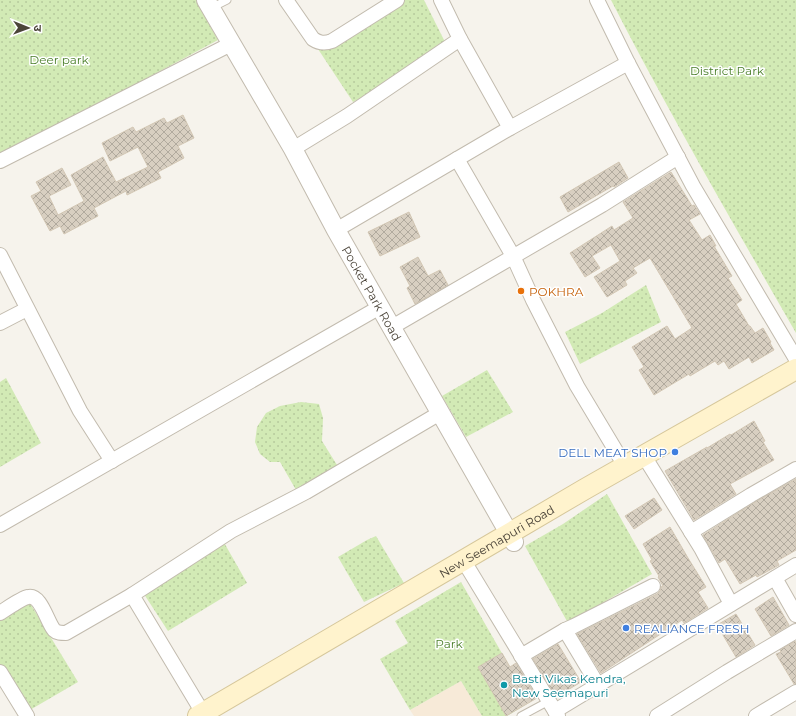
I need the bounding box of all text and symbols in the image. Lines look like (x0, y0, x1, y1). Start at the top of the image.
north arrow (8, 8, 48, 48)
text: उ (31, 25, 45, 32)
park label: Deer park (29, 52, 90, 67)
park label: District Park (690, 63, 765, 78)
street label: Pocket Park Road (339, 243, 405, 343)
place label: POKHRA (529, 284, 584, 299)
marker: POKHRA (516, 286, 526, 296)
place label: DELL MEAT SHOP (558, 445, 667, 460)
marker: DELL MEAT SHOP (670, 447, 680, 457)
street label: New Seemapuri Road (436, 501, 557, 581)
place label: REALIANCE FRESH (634, 621, 749, 636)
marker: REALIANCE FRESH (621, 623, 631, 633)
park label: Park (435, 636, 464, 651)
place label: Basti Vikas Kendra, New Seemapuri (512, 671, 625, 700)
marker: Basti Vikas Kendra, New Seemapuri (499, 680, 509, 690)

